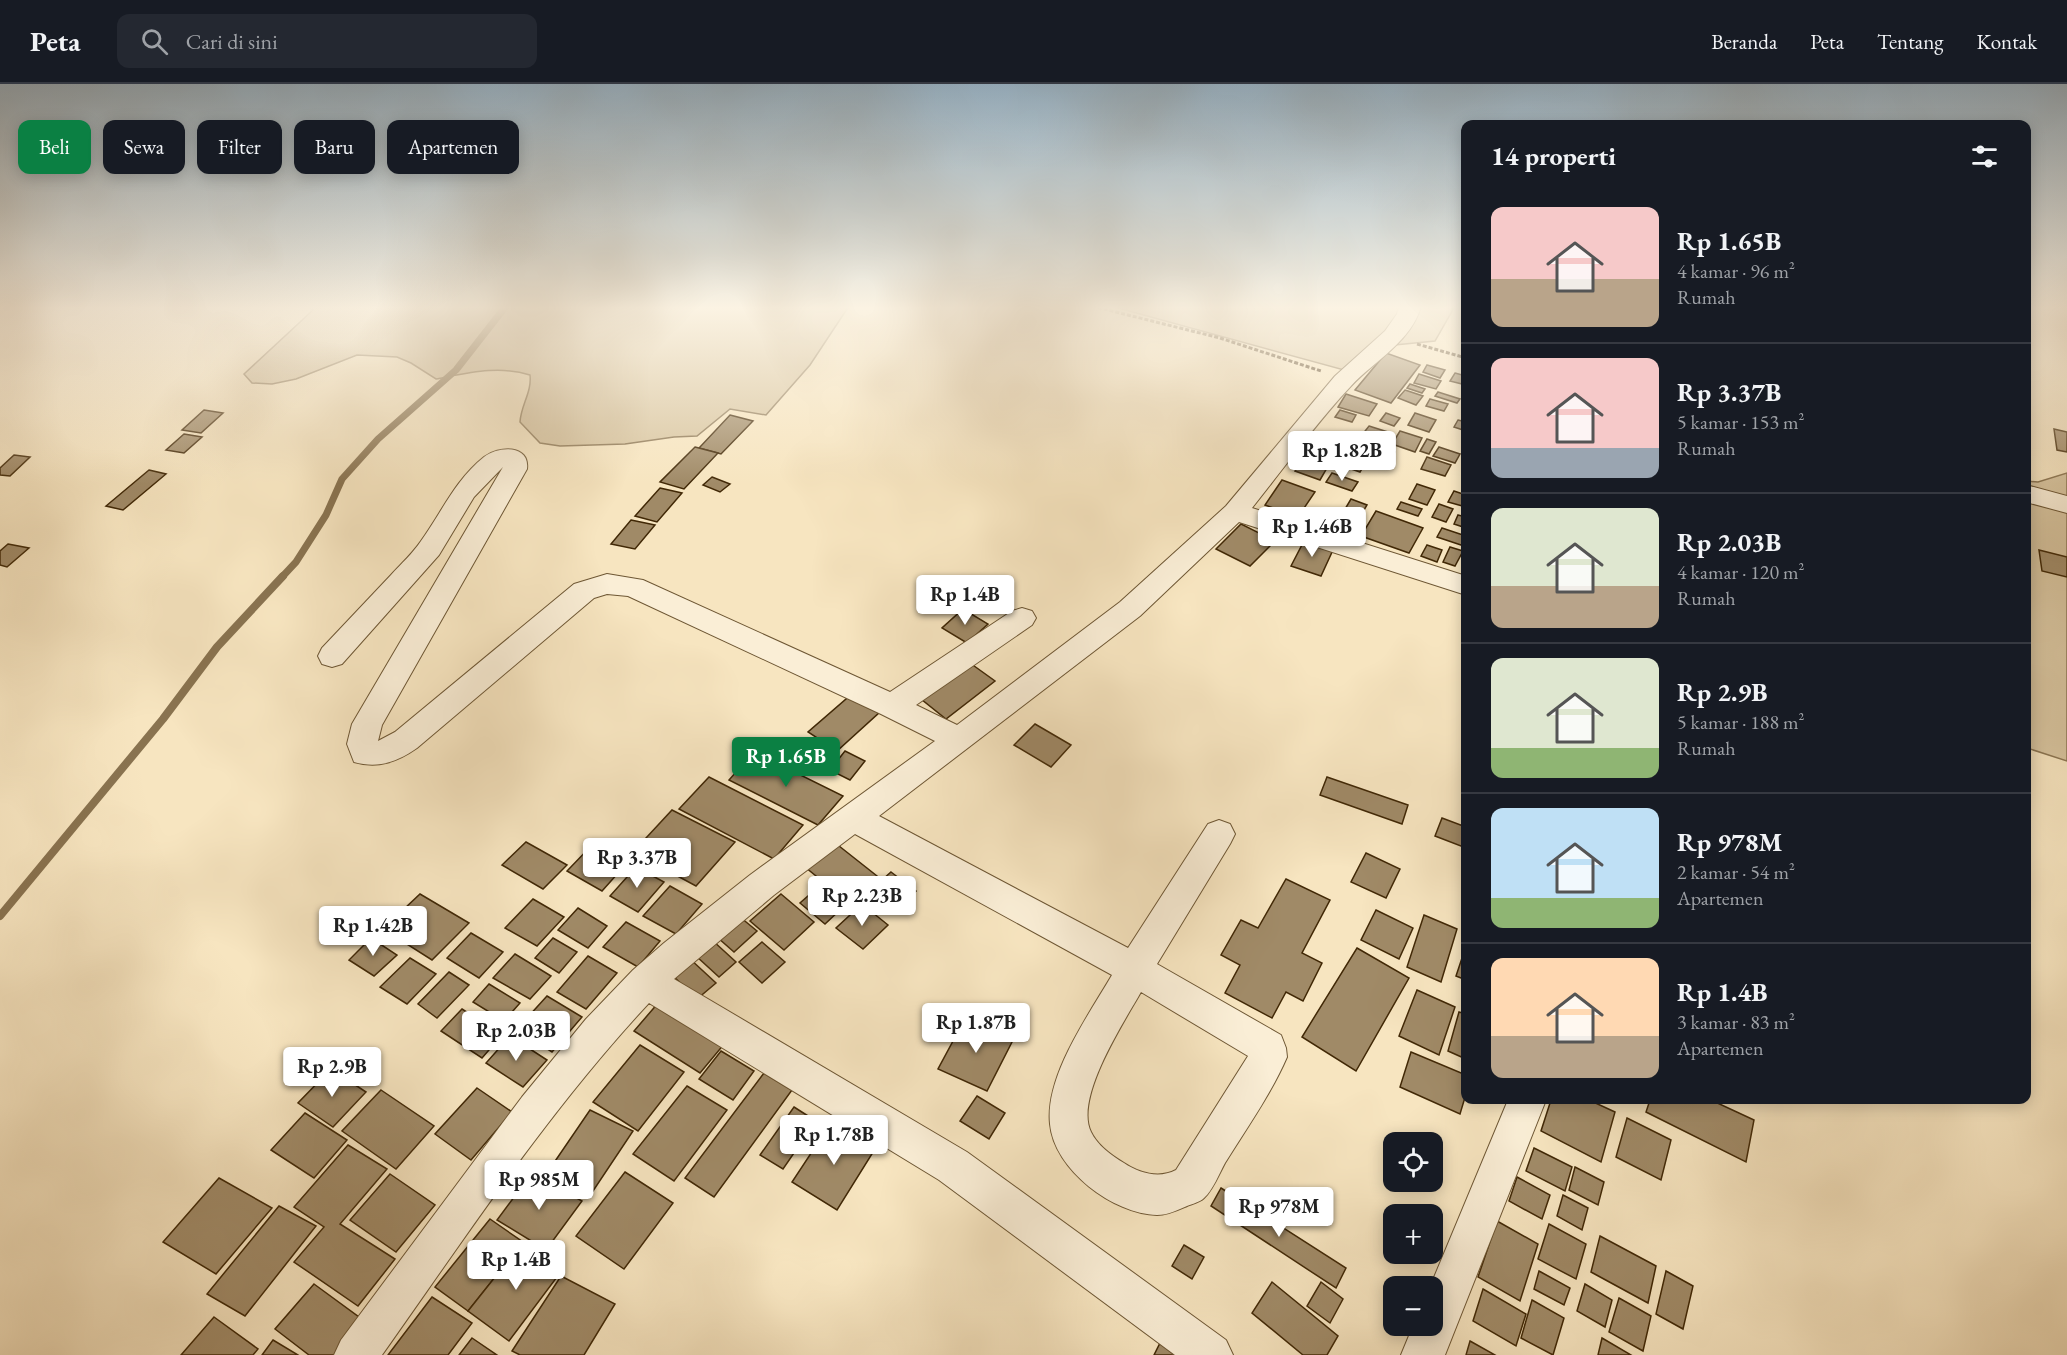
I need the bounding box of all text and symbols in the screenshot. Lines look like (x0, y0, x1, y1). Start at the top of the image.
search box (117, 14, 537, 68)
text: Peta (30, 23, 81, 59)
icon: search (138, 25, 171, 58)
text: Cari di sini (186, 27, 278, 56)
text: Beranda (1711, 28, 1777, 55)
text: Peta (1810, 28, 1844, 55)
text: Tentang (1877, 28, 1943, 55)
text: Kontak (1976, 28, 2037, 55)
chip: Beli (18, 120, 91, 174)
chip: Sewa (103, 120, 185, 174)
chip: Filter (197, 120, 282, 174)
chip: Baru (294, 120, 375, 174)
chip: Apartemen (387, 120, 519, 174)
text: 14 properti (1491, 139, 1616, 173)
icon: filters (1968, 140, 2001, 173)
text: Rp 1.65B (1677, 224, 1781, 258)
icon: home (1539, 231, 1611, 303)
text: 4 kamar · 96 m² (1677, 258, 1795, 284)
text: Rumah (1677, 284, 1736, 310)
text: Rp 3.37B (1677, 375, 1781, 409)
icon: home (1539, 382, 1611, 454)
text: 5 kamar · 153 m² (1677, 409, 1805, 435)
pin: Rp 1.82B (1280, 431, 1404, 482)
text: Rumah (1677, 435, 1736, 461)
text: Rp 1.82B (1302, 437, 1382, 463)
pin: Rp 1.46B (1250, 507, 1374, 558)
text: Rp 1.46B (1272, 513, 1352, 539)
text: Rp 2.03B (1677, 525, 1781, 559)
icon: home (1539, 532, 1611, 604)
text: 4 kamar · 120 m² (1677, 559, 1805, 585)
pin: Rp 1.4B (910, 575, 1020, 626)
text: Rp 1.4B (930, 581, 1000, 607)
text: Rumah (1677, 585, 1736, 611)
text: Rp 2.9B (1677, 675, 1767, 709)
icon: home (1539, 682, 1611, 754)
text: 5 kamar · 188 m² (1677, 709, 1805, 735)
text: Rumah (1677, 735, 1736, 761)
pin: Rp 1.65B (724, 737, 848, 788)
text: Rp 1.65B (746, 743, 826, 769)
text: Rp 978M (1677, 825, 1782, 859)
icon: home (1539, 832, 1611, 904)
pin: Rp 3.37B (575, 838, 699, 889)
text: Rp 3.37B (597, 844, 677, 870)
text: 2 kamar · 54 m² (1677, 859, 1795, 885)
pin: Rp 2.23B (800, 876, 924, 927)
text: Rp 2.23B (822, 882, 902, 908)
text: Apartemen (1677, 885, 1763, 911)
pin: Rp 1.42B (311, 906, 435, 957)
text: Rp 1.42B (333, 912, 413, 938)
text: Rp 1.4B (1677, 975, 1767, 1009)
icon: home (1539, 982, 1611, 1054)
pin: Rp 1.87B (914, 1003, 1038, 1054)
text: Rp 1.87B (936, 1009, 1016, 1035)
text: 3 kamar · 83 m² (1677, 1009, 1795, 1035)
pin: Rp 2.03B (454, 1011, 578, 1062)
text: Rp 2.03B (476, 1017, 556, 1043)
text: Apartemen (1677, 1035, 1763, 1061)
pin: Rp 2.9B (277, 1047, 387, 1098)
text: Rp 2.9B (297, 1053, 367, 1079)
pin: Rp 1.78B (772, 1115, 896, 1166)
text: Rp 1.78B (794, 1121, 874, 1147)
map controls (1383, 1132, 1443, 1336)
button: locate (1383, 1132, 1443, 1192)
pin: Rp 985M (484, 1160, 594, 1211)
text: Rp 985M (498, 1166, 580, 1192)
pin: Rp 978M (1224, 1187, 1334, 1238)
text: Rp 978M (1238, 1193, 1320, 1219)
button: + (1383, 1204, 1443, 1264)
pin: Rp 1.4B (461, 1240, 571, 1291)
text: Rp 1.4B (481, 1246, 551, 1272)
button: − (1383, 1276, 1443, 1336)

